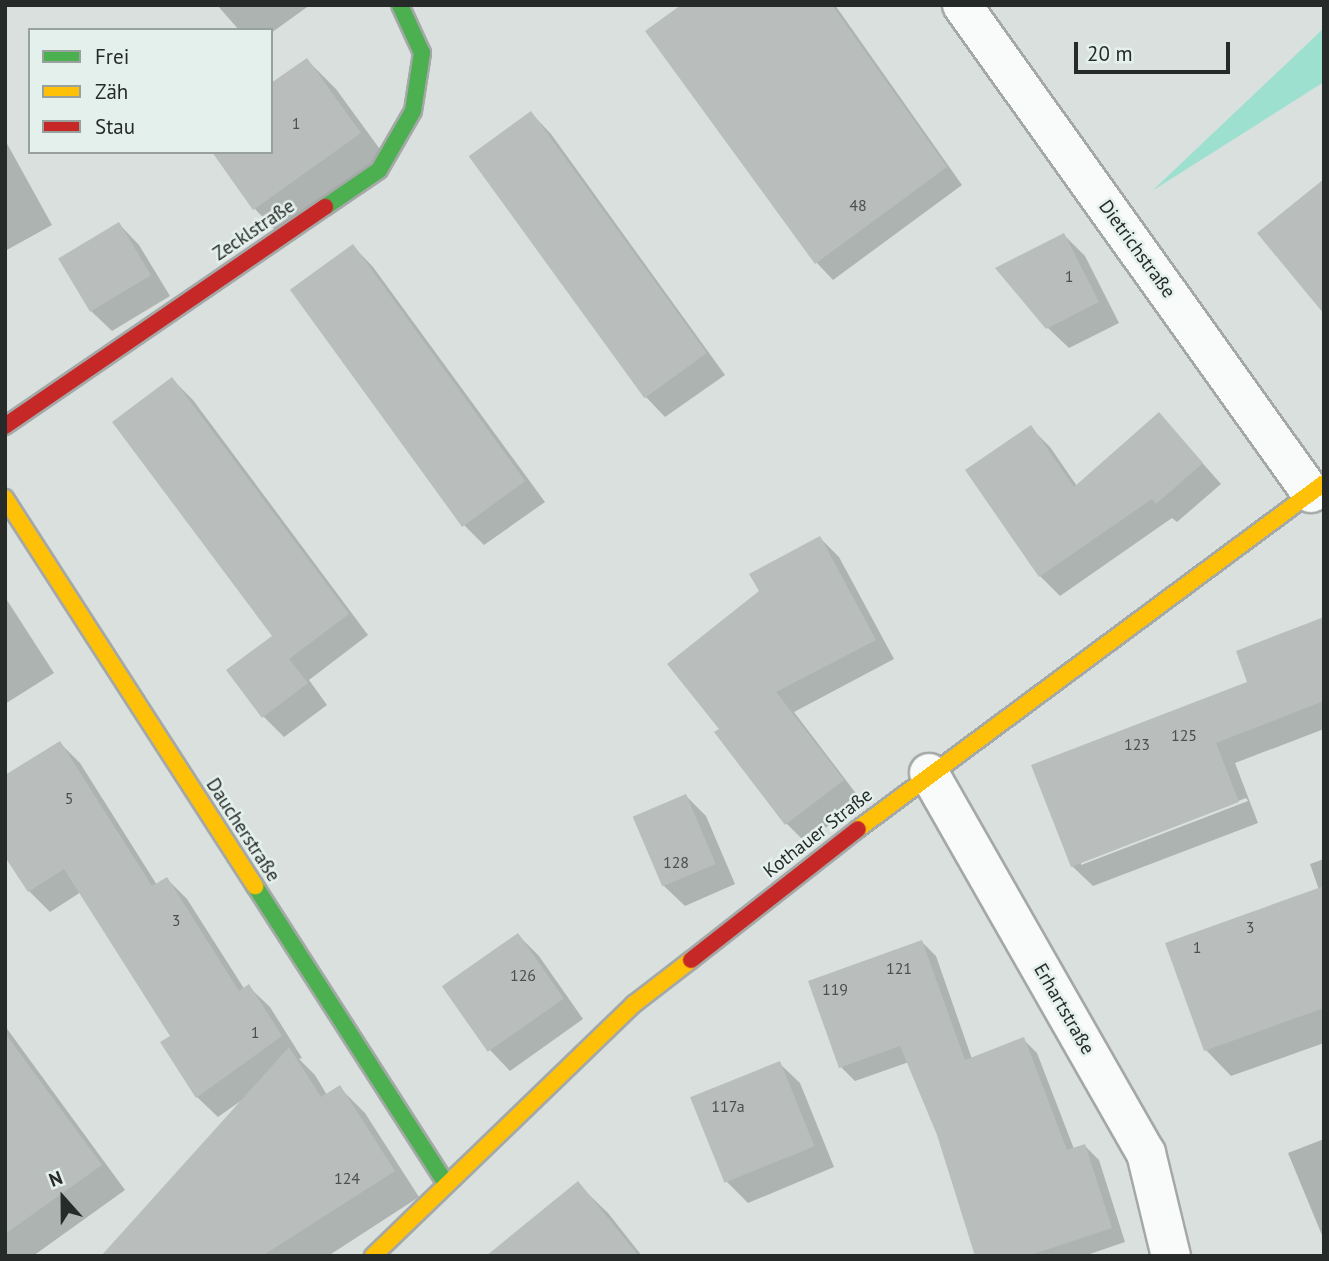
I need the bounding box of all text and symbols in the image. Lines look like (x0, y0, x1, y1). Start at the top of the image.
legend (28, 28, 273, 154)
scale bar (1077, 28, 1233, 72)
text: 20 m (1087, 40, 1133, 67)
text: Frei (95, 43, 129, 70)
text: Zäh (95, 78, 128, 105)
text: Stau (95, 113, 135, 140)
house number: 1 (292, 113, 300, 133)
street label: Zecklstraße (209, 194, 299, 266)
house number: 48 (849, 195, 867, 215)
street label: Dietrichstraße (1094, 196, 1180, 302)
house number: 1 (1065, 266, 1073, 286)
house number: 125 (1171, 725, 1197, 745)
house number: 123 (1124, 734, 1150, 754)
street label: Daucherstraße (201, 774, 285, 886)
street label: Kothauer Straße (759, 783, 877, 883)
house number: 5 (65, 788, 73, 808)
house number: 128 (663, 852, 689, 872)
house number: 3 (172, 910, 180, 930)
house number: 3 (1246, 917, 1254, 937)
house number: 1 (1193, 937, 1201, 957)
house number: 121 (886, 958, 912, 978)
street label: Erhartstraße (1029, 959, 1099, 1059)
house number: 126 (510, 965, 536, 985)
house number: 119 (822, 979, 848, 999)
house number: 1 (251, 1022, 259, 1042)
house number: 117a (711, 1096, 745, 1116)
north arrow (28, 1163, 98, 1233)
text: N (45, 1165, 66, 1192)
house number: 124 (334, 1168, 360, 1188)

